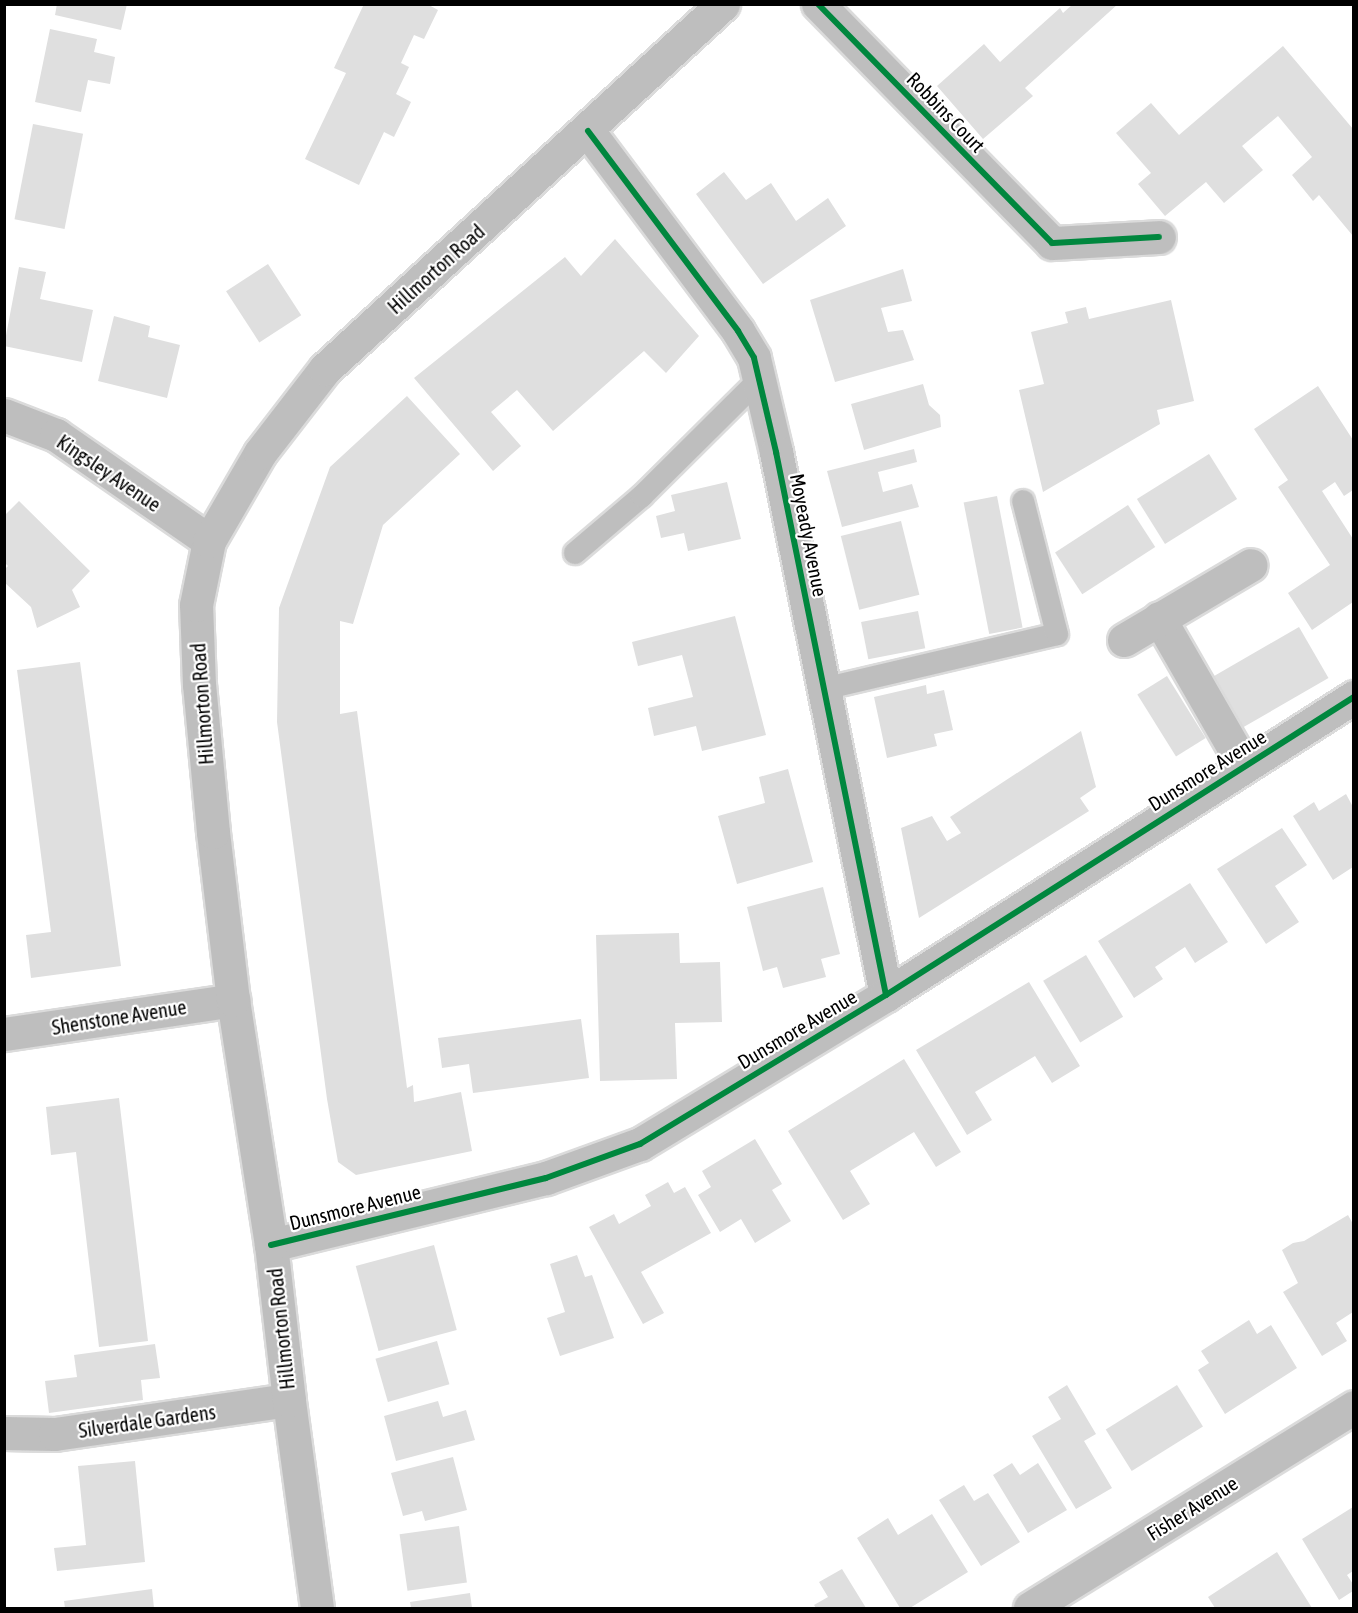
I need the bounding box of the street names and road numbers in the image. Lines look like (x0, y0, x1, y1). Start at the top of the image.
street label: Robbins Court (902, 67, 990, 157)
street label: Hillmorton Road (383, 219, 489, 319)
street label: Kingsley Avenue (53, 429, 165, 517)
street label: Moyeady Avenue (785, 471, 833, 599)
street label: Hillmorton Road (186, 642, 218, 766)
street label: Dunsmore Avenue (1144, 724, 1270, 816)
street label: Dunsmore Avenue (733, 984, 861, 1074)
street label: Shenstone Avenue (50, 995, 188, 1039)
street label: Dunsmore Avenue (287, 1179, 423, 1235)
street label: Hillmorton Road (263, 1267, 299, 1391)
street label: Silverdale Gardens (77, 1400, 217, 1442)
street label: Fisher Avenue (1142, 1471, 1242, 1545)

